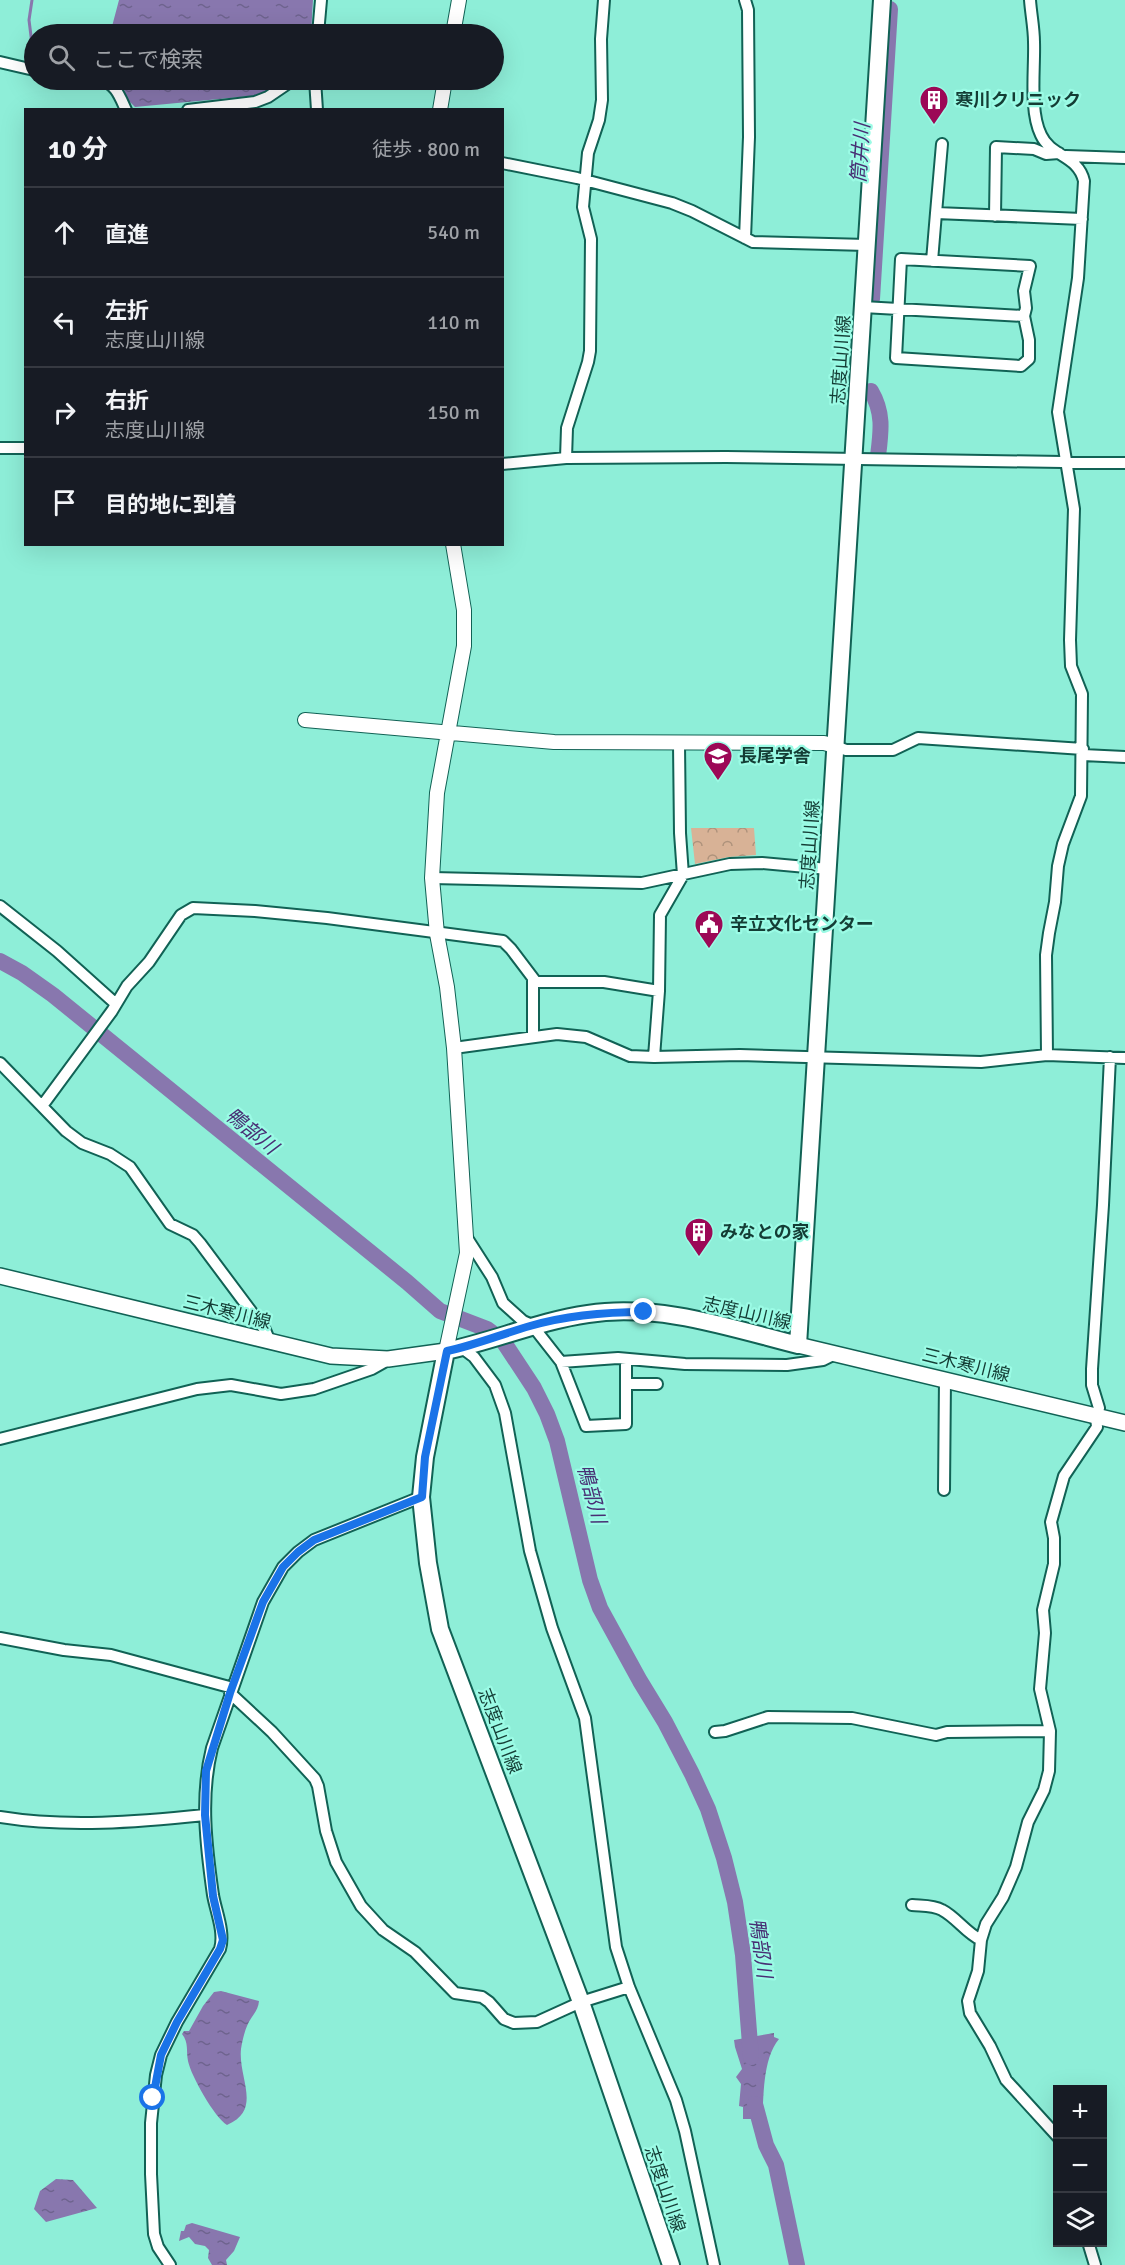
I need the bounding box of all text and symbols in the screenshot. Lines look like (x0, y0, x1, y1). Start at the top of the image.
search box (24, 24, 504, 90)
icon: search (45, 41, 78, 74)
text: ここで検索 (93, 46, 203, 73)
building icon: 寒川クリニック (918, 84, 950, 126)
place label: 寒川クリニック (955, 89, 1081, 111)
water label: 筒井川 (846, 120, 875, 184)
text: 10 分 (48, 134, 108, 166)
text: 徒歩 · 800 m (372, 137, 480, 162)
icon: ahead (48, 216, 81, 249)
text: 540 m (427, 220, 480, 245)
text: 直進 (105, 221, 149, 248)
text: 左折 (105, 297, 149, 324)
icon: left (48, 306, 81, 339)
text: 110 m (427, 310, 480, 335)
street label: 志度山川線 (827, 314, 855, 406)
text: 志度山川線 (105, 328, 205, 353)
text: 右折 (105, 387, 149, 414)
icon: right (48, 396, 81, 429)
text: 150 m (427, 400, 480, 425)
text: 志度山川線 (105, 418, 205, 443)
icon: arrive (48, 486, 81, 519)
text: 目的地に到着 (105, 491, 237, 518)
school or university icon: 長尾学舎 (702, 740, 734, 782)
place label: 長尾学舎 (739, 745, 811, 767)
street label: 志度山川線 (796, 799, 824, 891)
public building icon: 辛立文化センター (693, 908, 725, 950)
place label: 辛立文化センター (730, 913, 874, 935)
water label: 鴨部川 (221, 1103, 284, 1161)
building icon: みなとの家 (683, 1216, 715, 1258)
place label: みなとの家 (720, 1221, 810, 1243)
street label: 三木寒川線 (181, 1290, 273, 1334)
street label: 志度山川線 (701, 1292, 793, 1334)
route end (630, 1298, 656, 1324)
street label: 三木寒川線 (920, 1343, 1012, 1387)
water label: 鴨部川 (572, 1462, 612, 1528)
street label: 志度山川線 (474, 1685, 526, 1777)
water label: 鴨部川 (744, 1917, 777, 1981)
route start (139, 2084, 165, 2110)
map controls (1053, 2085, 1107, 2247)
button: + (1053, 2085, 1107, 2139)
button: − (1053, 2139, 1107, 2193)
street label: 志度山川線 (640, 2143, 690, 2235)
button: layers (1053, 2193, 1107, 2247)

